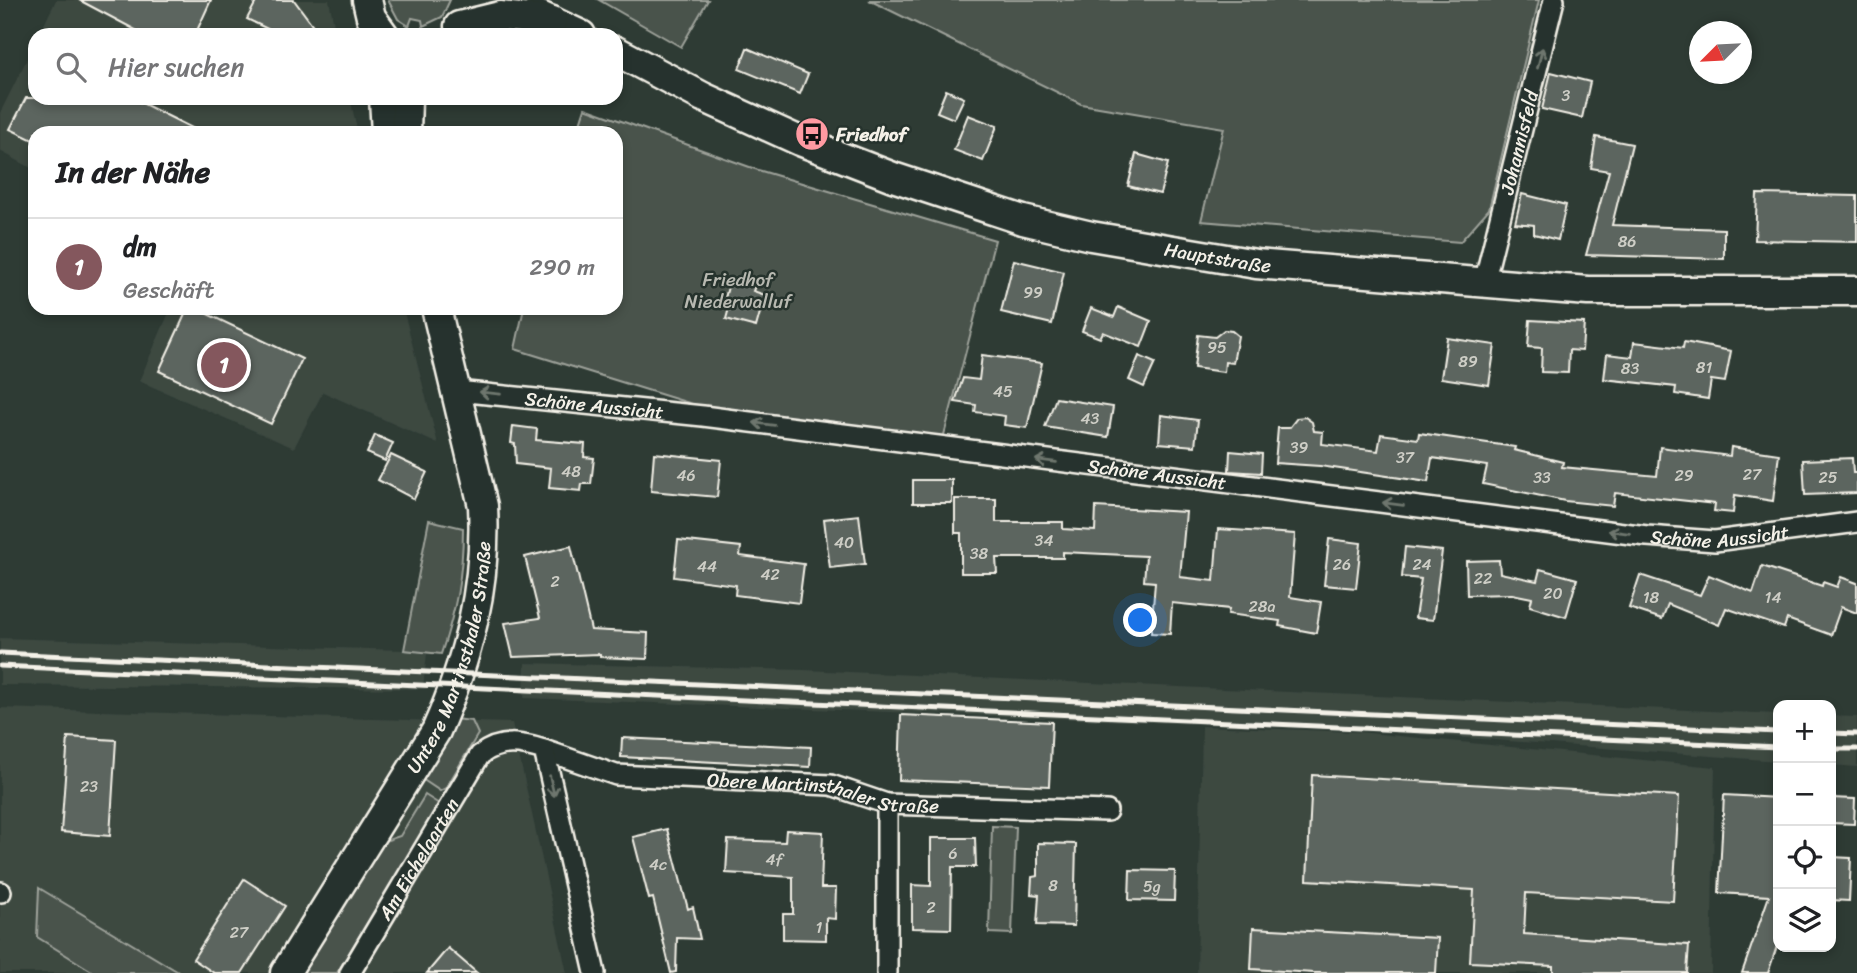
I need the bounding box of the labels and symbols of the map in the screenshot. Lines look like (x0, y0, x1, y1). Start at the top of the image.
north arrow (1689, 21, 1752, 84)
one-way arrow (1534, 47, 1547, 70)
house number: 3 (1562, 81, 1571, 110)
street label: Johannisfeld (1490, 85, 1548, 199)
bus stop icon: Friedhof (793, 115, 831, 153)
place label: Friedhof (835, 118, 911, 151)
house number: 86 (1618, 227, 1636, 256)
street label: Hauptstraße (1162, 232, 1273, 282)
park label: Friedhof Niederwalluf (684, 263, 793, 318)
house number: 99 (1023, 278, 1043, 307)
house number: 95 (1207, 333, 1227, 362)
pin: 1 (201, 339, 247, 391)
house number: 89 (1458, 347, 1478, 376)
house number: 81 (1696, 353, 1712, 382)
house number: 83 (1621, 354, 1639, 383)
house number: 45 (993, 377, 1013, 406)
street label: Schöne Aussicht (523, 381, 665, 428)
one-way arrow (479, 387, 501, 400)
house number: 43 (1081, 404, 1100, 433)
one-way arrow (753, 417, 776, 430)
house number: 39 (1290, 433, 1308, 462)
house number: 37 (1396, 443, 1415, 472)
street label: Schöne Aussicht (1086, 449, 1228, 499)
one-way arrow (1035, 454, 1058, 467)
house number: 48 (561, 457, 581, 486)
house number: 27 (1743, 460, 1762, 489)
house number: 46 (676, 461, 696, 490)
house number: 29 (1674, 461, 1694, 490)
house number: 33 (1533, 463, 1551, 492)
house number: 25 (1818, 463, 1838, 492)
one-way arrow (1382, 497, 1405, 510)
street label: Schöne Aussicht (1649, 515, 1791, 558)
house number: 34 (1035, 526, 1053, 555)
one-way arrow (1608, 526, 1631, 539)
house number: 40 (834, 528, 854, 557)
house number: 38 (970, 539, 989, 568)
street label: Untere Martinsthaler Straße (397, 540, 500, 780)
house number: 26 (1333, 550, 1351, 579)
house number: 24 (1412, 550, 1432, 579)
house number: 44 (697, 552, 717, 581)
house number: 42 (760, 560, 780, 589)
house number: 22 (1474, 564, 1492, 593)
house number: 2 (550, 567, 560, 596)
house number: 20 (1543, 579, 1563, 608)
house number: 18 (1643, 583, 1660, 612)
house number: 14 (1765, 583, 1781, 612)
house number: 28a (1249, 592, 1275, 621)
your location (1123, 603, 1157, 637)
street label: Obere Martinsthaler Straße (706, 763, 940, 822)
house number: 23 (80, 772, 98, 801)
one-way arrow (546, 774, 560, 797)
street label: Am Eichelgarten (368, 791, 468, 927)
house number: 6 (948, 839, 958, 868)
house number: 4f (765, 845, 784, 874)
house number: 4c (649, 850, 667, 879)
house number: 8 (1048, 871, 1058, 900)
house number: 5g (1143, 872, 1161, 901)
house number: 2 (926, 893, 936, 922)
house number: 1 (816, 913, 823, 942)
house number: 27 (230, 918, 249, 947)

